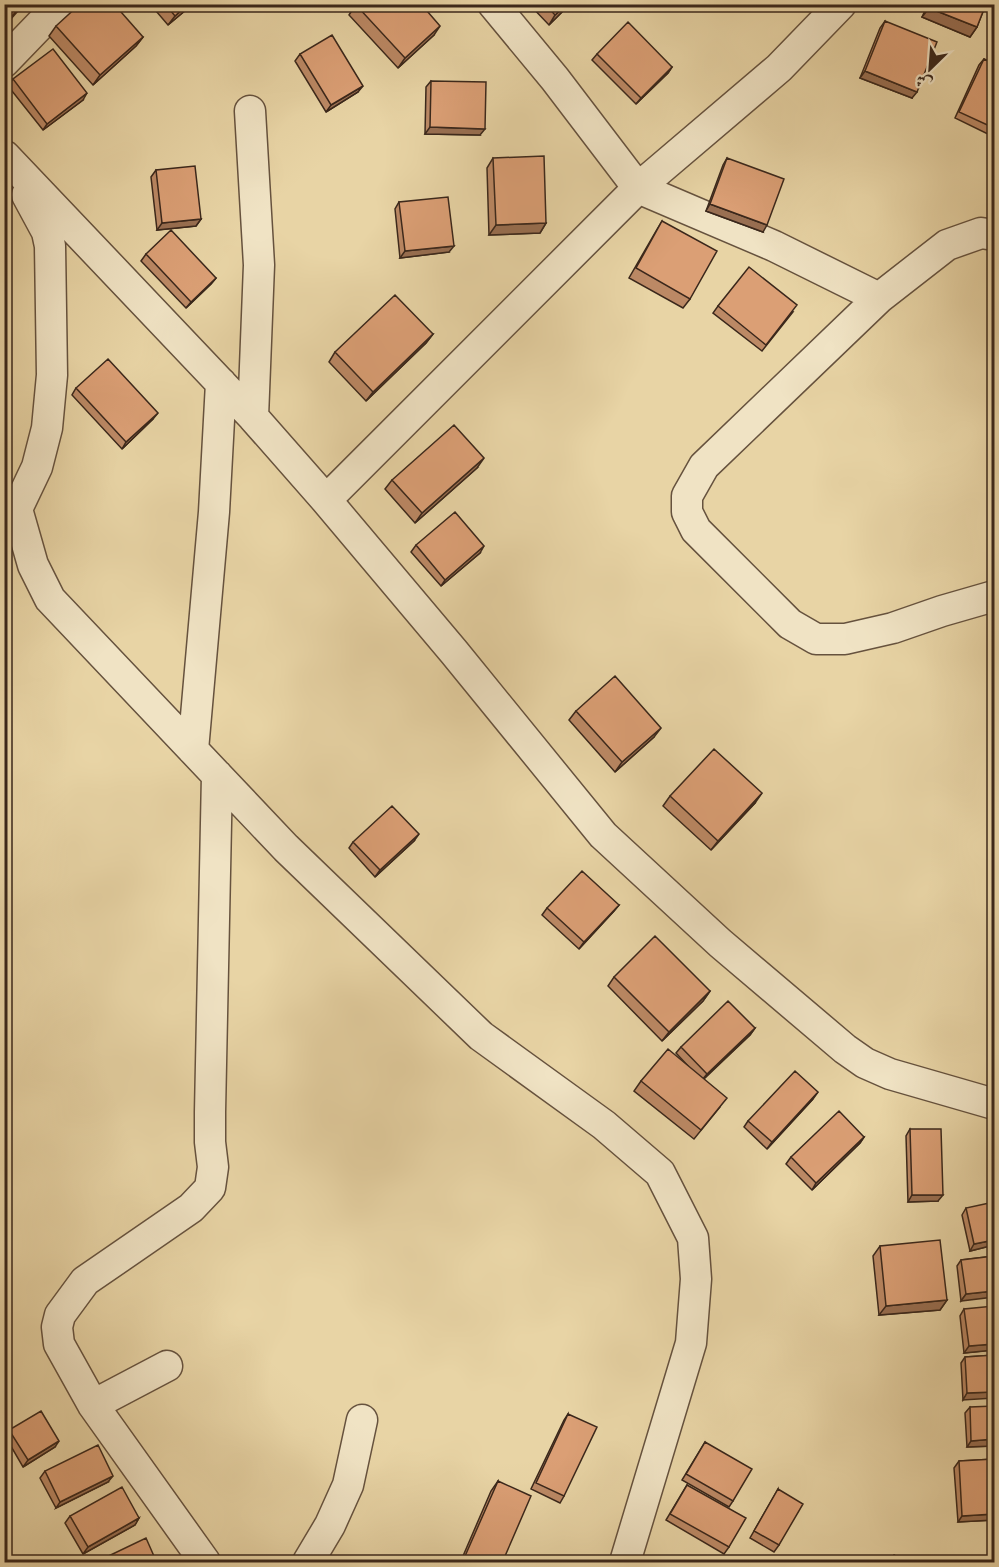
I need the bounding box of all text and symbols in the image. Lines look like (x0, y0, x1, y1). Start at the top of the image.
north arrow (900, 39, 960, 99)
text: ش (913, 69, 936, 94)

